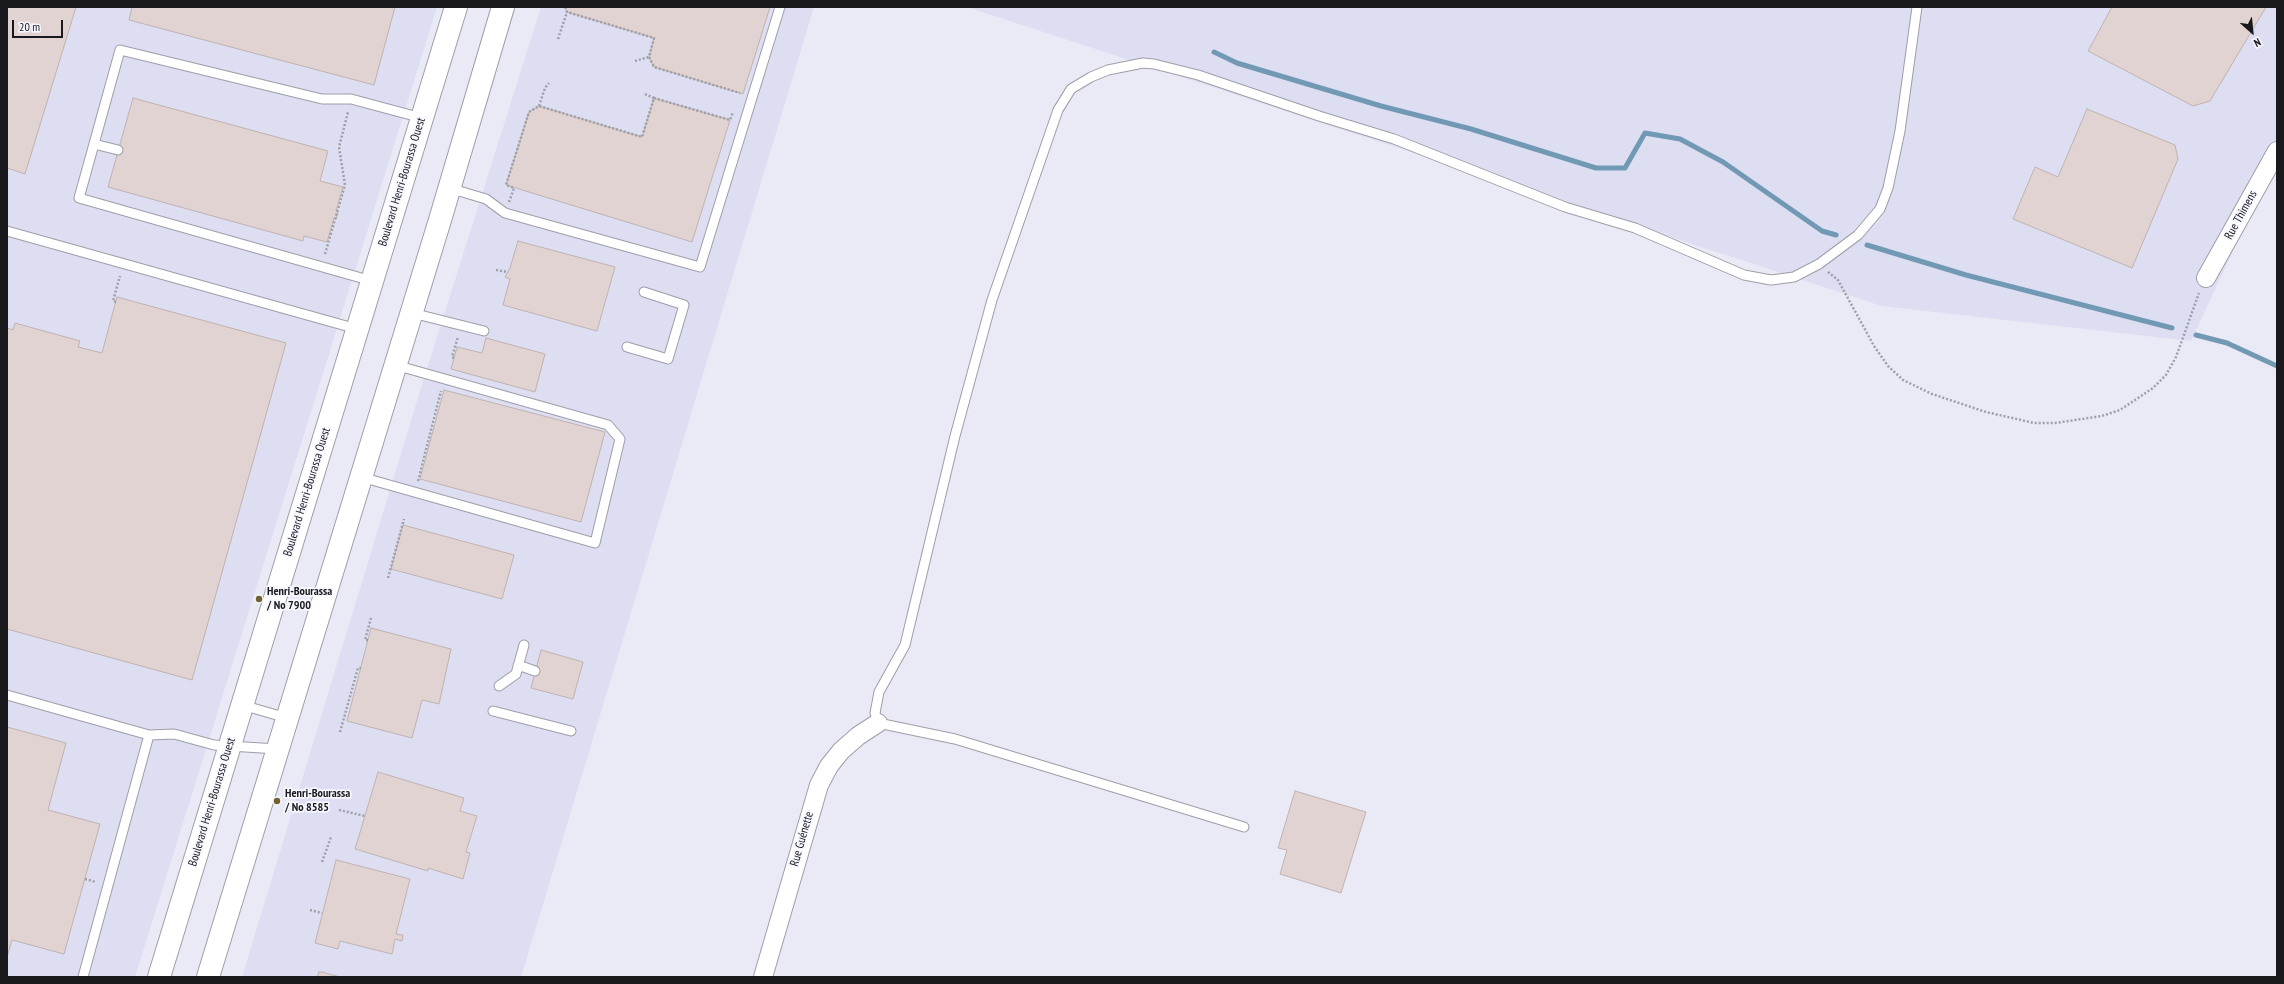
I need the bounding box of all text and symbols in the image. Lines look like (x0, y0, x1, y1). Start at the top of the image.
scale bar (14, 12, 65, 38)
north arrow (2232, 12, 2272, 52)
text: 20 m (19, 19, 40, 34)
text: N (2252, 35, 2263, 50)
street label: Boulevard Henri-Bourassa Ouest (376, 116, 428, 248)
street label: Rue Thimens (2222, 188, 2260, 242)
street label: Boulevard Henri-Bourassa Ouest (281, 426, 333, 558)
place label: Henri-Bourassa / No 7900 (267, 585, 332, 613)
marker: Henri-Bourassa / No 7900 (254, 594, 264, 604)
street label: Boulevard Henri-Bourassa Ouest (186, 736, 238, 868)
place label: Henri-Bourassa / No 8585 (285, 787, 350, 815)
marker: Henri-Bourassa / No 8585 (272, 796, 282, 806)
street label: Rue Guénette (787, 810, 817, 868)

